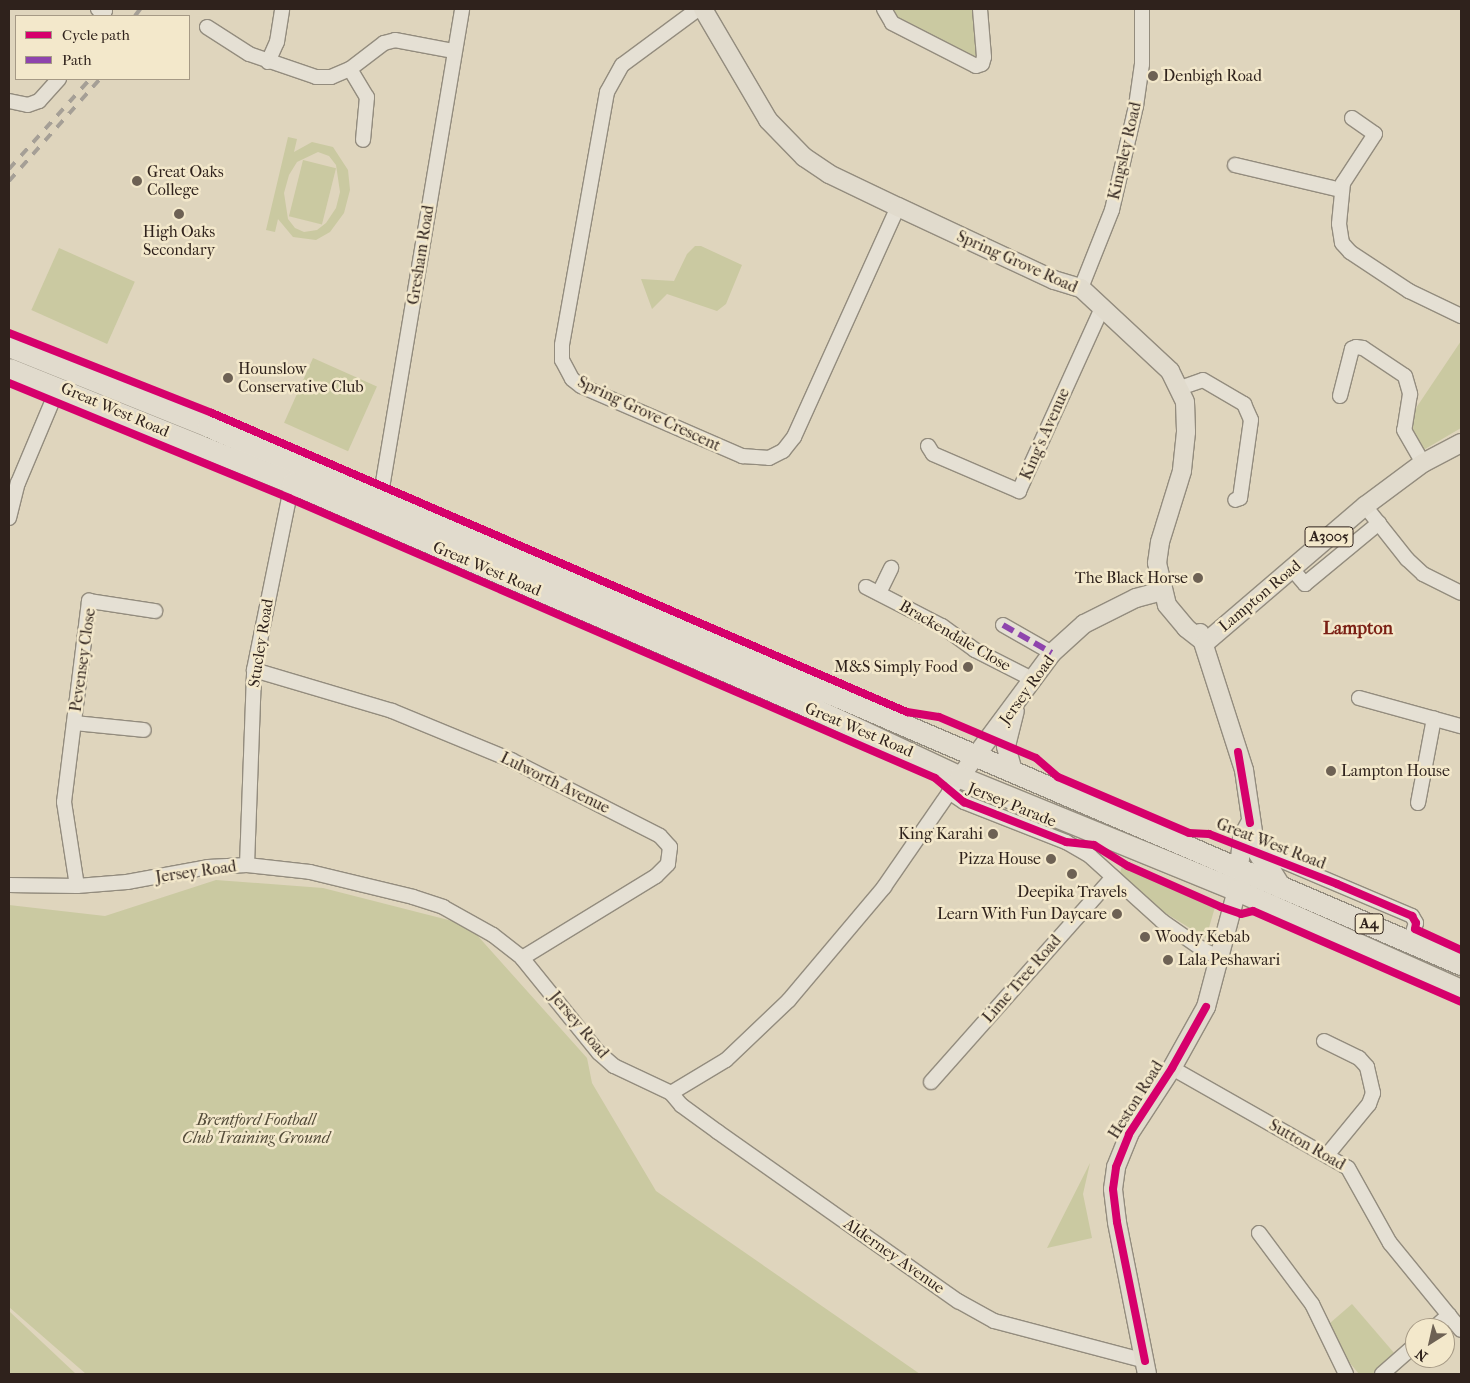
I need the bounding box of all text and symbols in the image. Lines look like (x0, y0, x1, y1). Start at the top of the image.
legend (15, 15, 190, 80)
text: Cycle path (62, 26, 130, 44)
text: Path (62, 51, 92, 69)
place label: Denbigh Road (1163, 66, 1262, 86)
marker: Denbigh Road (1147, 70, 1159, 82)
street label: Kingsley Road (1104, 100, 1146, 202)
place label: Great Oaks College (147, 162, 224, 200)
marker: Great Oaks College (131, 175, 143, 187)
street label: Gresham Road (404, 204, 438, 306)
marker: High Oaks Secondary (173, 208, 185, 220)
place label: High Oaks Secondary (143, 222, 215, 260)
street label: Spring Grove Road (954, 227, 1080, 297)
place label: Hounslow Conservative Club (238, 359, 364, 397)
marker: Hounslow Conservative Club (222, 372, 234, 384)
street label: Spring Grove Crescent (574, 372, 724, 456)
street label: Great West Road (58, 379, 172, 441)
street label: King's Avenue (1016, 385, 1074, 483)
road number: A3005 (1304, 524, 1354, 550)
street label: Great West Road (430, 538, 544, 600)
street label: Lampton Road (1215, 556, 1305, 636)
place label: The Black Horse (1075, 568, 1188, 588)
marker: The Black Horse (1192, 572, 1204, 584)
street label: Brackendale Close (896, 596, 1014, 676)
street label: Stucley Road (245, 597, 277, 689)
street label: Pevensey Close (66, 607, 100, 713)
district label: Lampton (1323, 618, 1393, 640)
street label: Jersey Road (995, 651, 1059, 729)
place label: M&S Simply Food (834, 657, 958, 677)
marker: M&S Simply Food (962, 661, 974, 673)
street label: Great West Road (802, 699, 916, 761)
street label: Lulworth Avenue (497, 748, 613, 818)
place label: Lampton House (1341, 761, 1450, 781)
marker: Lampton House (1325, 765, 1337, 777)
street label: Jersey Parade (965, 779, 1059, 831)
street label: Great West Road (1214, 814, 1328, 874)
place label: King Karahi (898, 824, 983, 844)
marker: King Karahi (987, 828, 999, 840)
place label: Pizza House (958, 849, 1041, 869)
marker: Pizza House (1045, 853, 1057, 865)
street label: Jersey Road (154, 857, 238, 887)
marker: Deepika Travels (1066, 868, 1078, 880)
place label: Deepika Travels (1017, 882, 1127, 902)
place label: Learn With Fun Daycare (937, 904, 1107, 924)
marker: Learn With Fun Daycare (1111, 908, 1123, 920)
road number: A4 (1354, 912, 1384, 936)
place label: Woody Kebab (1155, 927, 1250, 947)
street label: Lime Tree Road (979, 931, 1065, 1027)
marker: Woody Kebab (1139, 931, 1151, 943)
place label: Lala Peshawari (1178, 950, 1280, 970)
marker: Lala Peshawari (1162, 954, 1174, 966)
street label: Jersey Road (545, 988, 613, 1062)
street label: Heston Road (1104, 1057, 1168, 1143)
park label: Brentford Football Club Training Ground (182, 1110, 330, 1148)
street label: Sutton Road (1265, 1115, 1349, 1175)
street label: Alderney Avenue (840, 1214, 948, 1298)
north arrow (1405, 1318, 1455, 1368)
text: N (1412, 1345, 1431, 1365)

